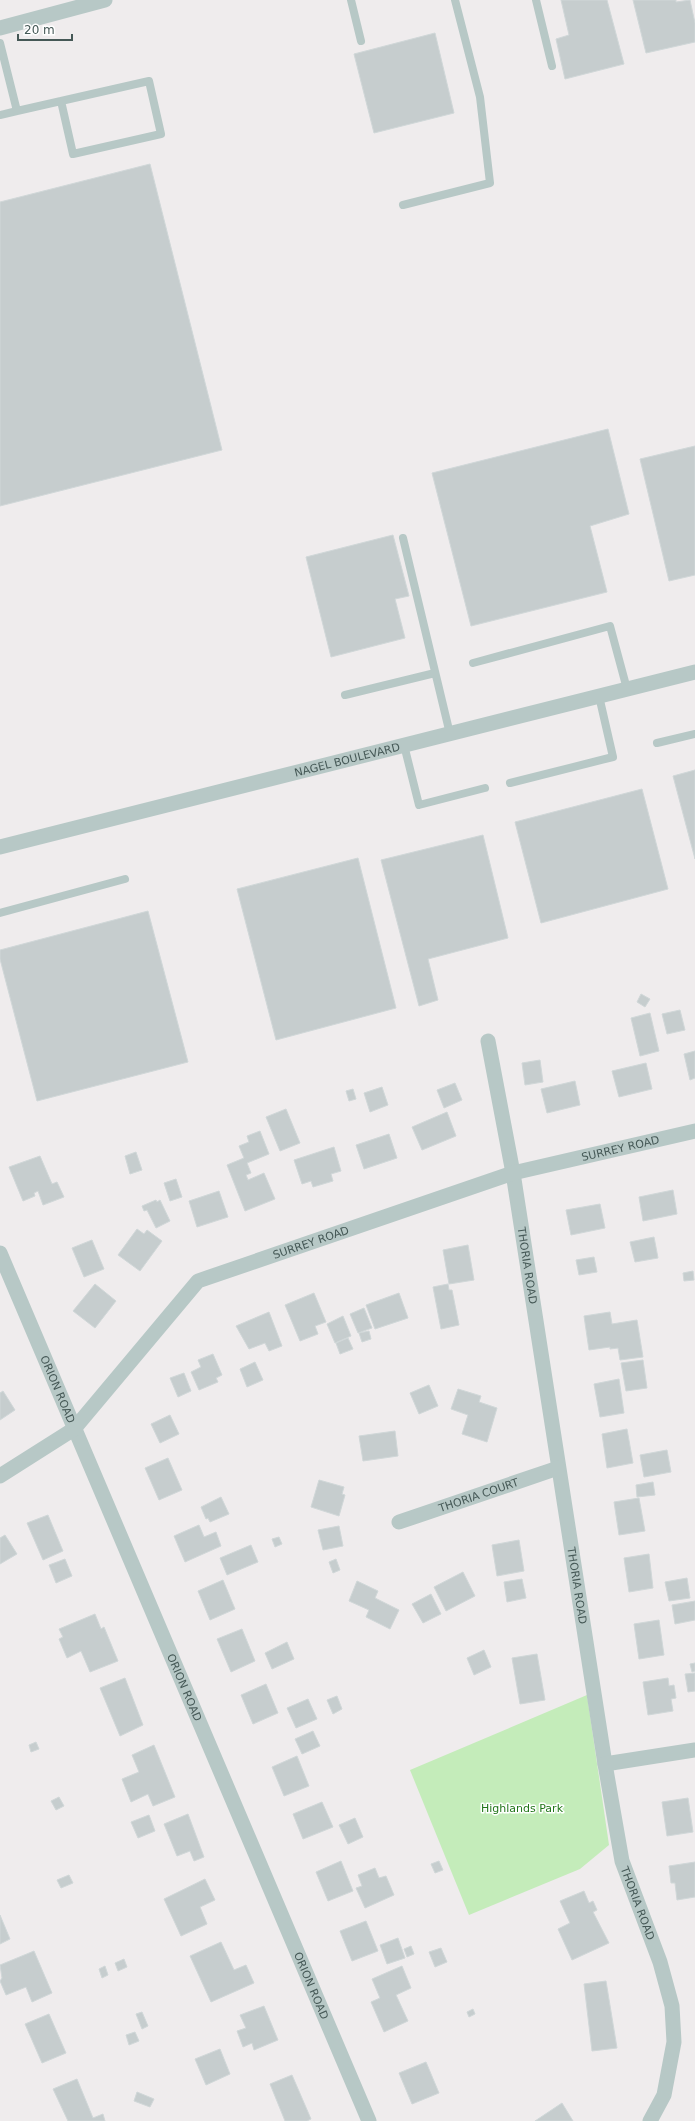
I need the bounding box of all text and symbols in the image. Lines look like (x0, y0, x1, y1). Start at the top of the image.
scale bar (18, 16, 72, 42)
text: 20 m (24, 23, 55, 37)
street label: NAGEL BOULEVARD (293, 740, 401, 779)
street label: SURREY ROAD (580, 1133, 661, 1164)
street label: SURREY ROAD (271, 1223, 351, 1261)
street label: THORIA ROAD (515, 1225, 540, 1305)
street label: ORION ROAD (38, 1353, 78, 1425)
street label: THORIA COURT (436, 1475, 520, 1515)
street label: THORIA ROAD (565, 1545, 590, 1625)
street label: ORION ROAD (165, 1652, 205, 1723)
park label: Highlands Park (481, 1802, 564, 1815)
street label: THORIA ROAD (618, 1864, 658, 1942)
street label: ORION ROAD (291, 1950, 332, 2021)

